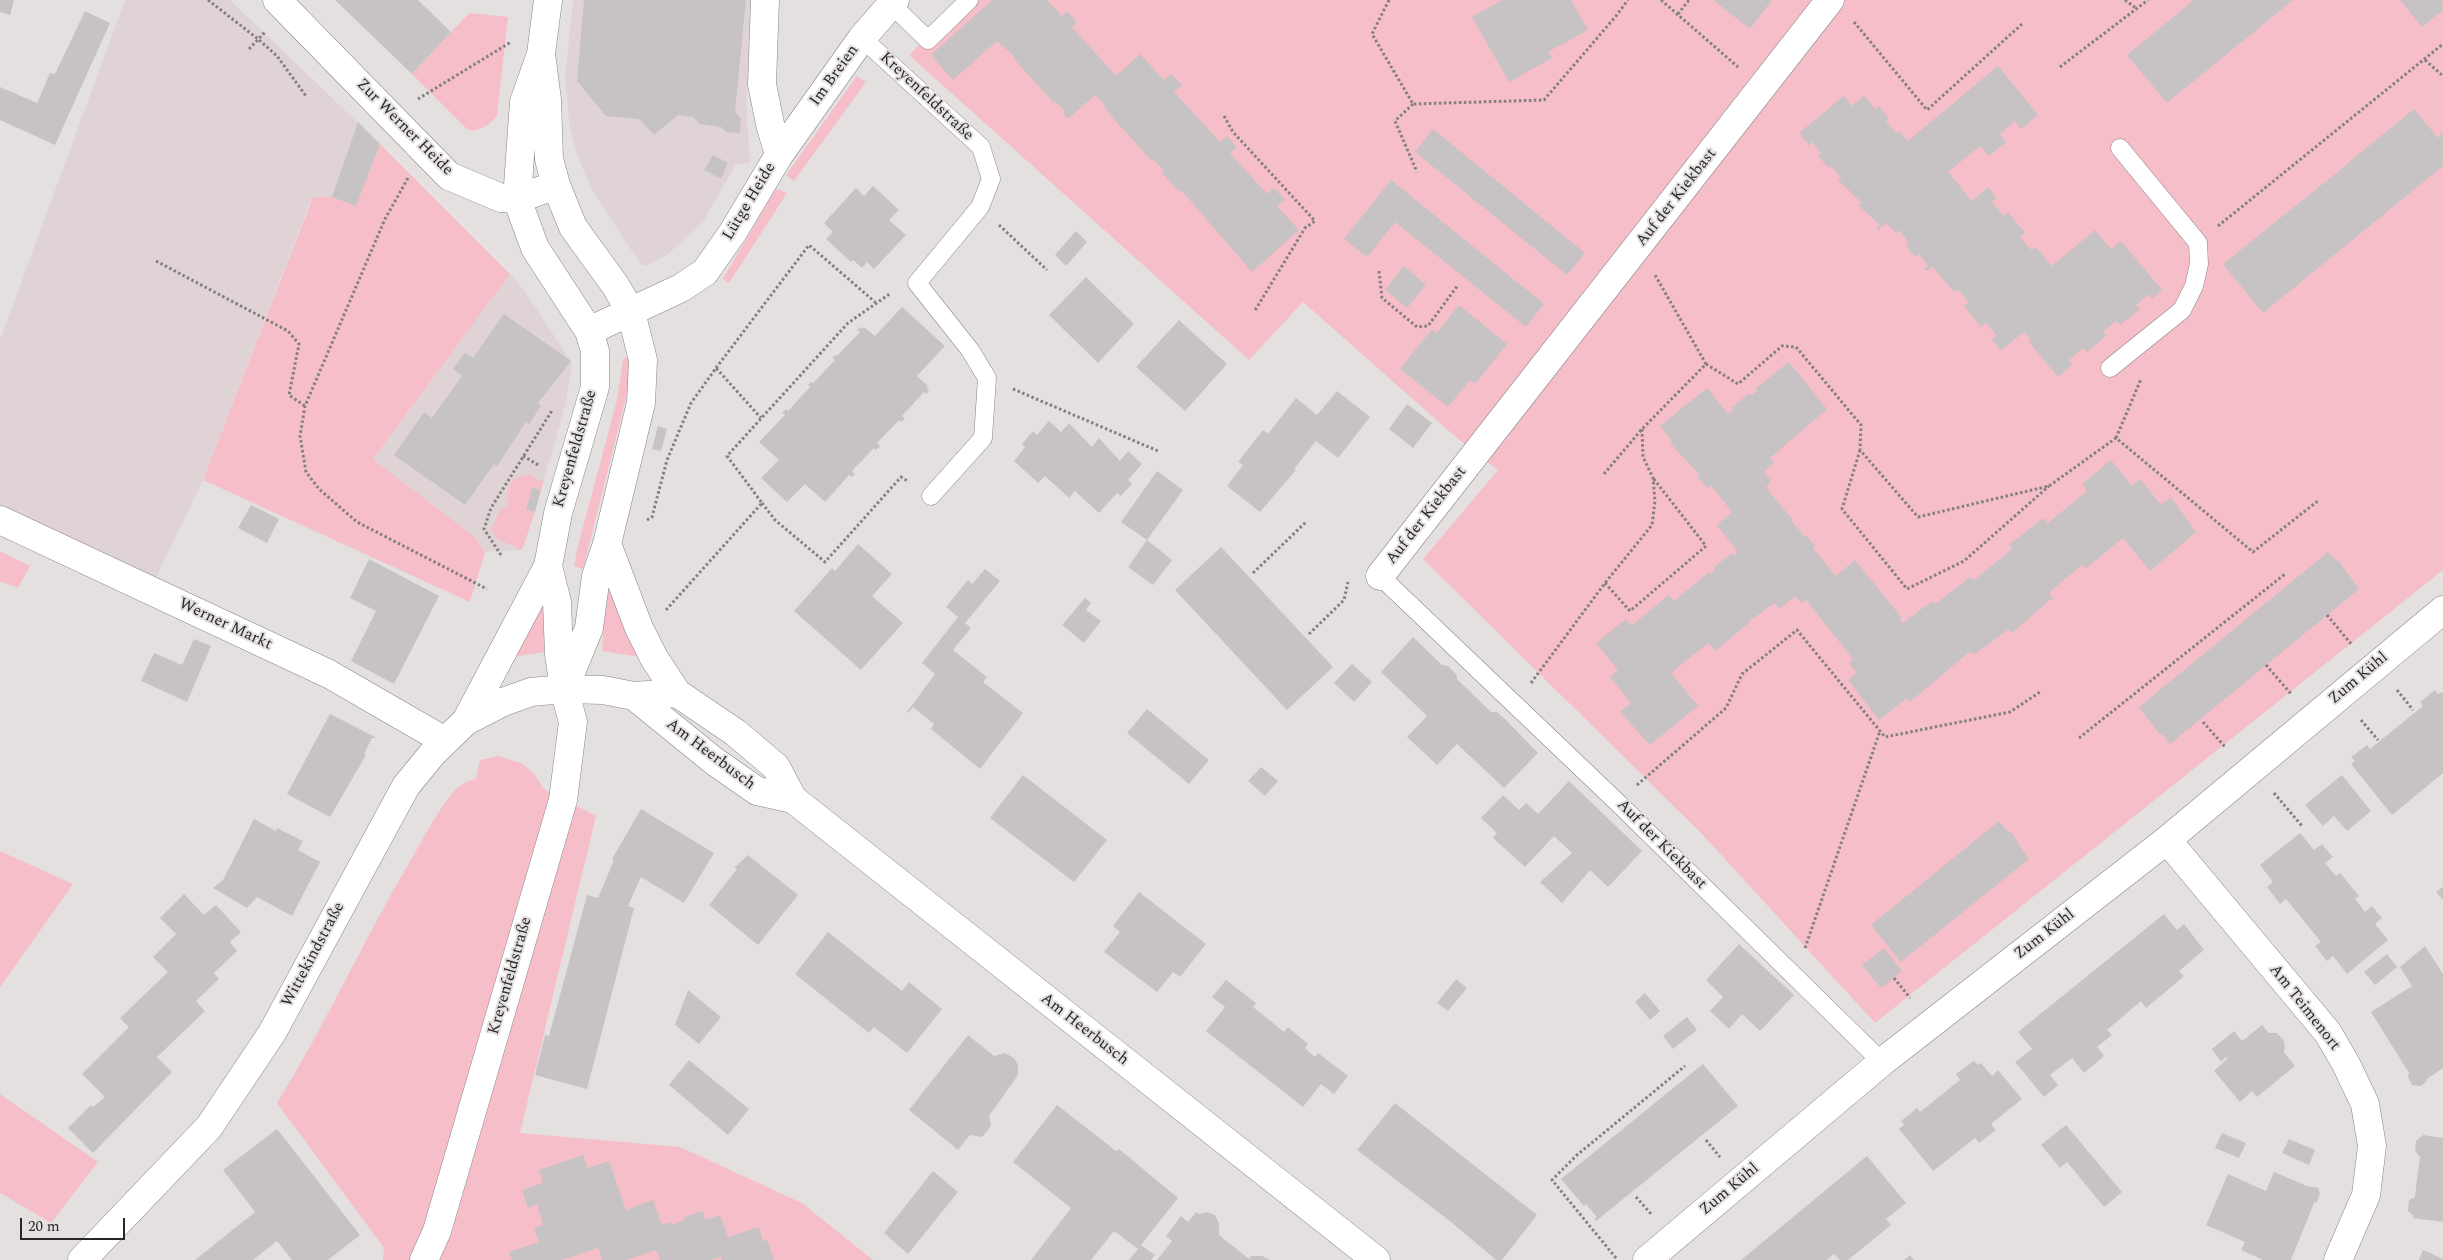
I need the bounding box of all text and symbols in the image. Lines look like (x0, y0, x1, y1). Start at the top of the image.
street label: Im Breien (806, 42, 864, 110)
street label: Kreyenfeldstraße (875, 49, 977, 145)
street label: Zur Werner Heide (352, 76, 456, 180)
street label: Auf der Kiekbast (1633, 145, 1721, 251)
street label: Lütge Heide (719, 160, 781, 244)
street label: Kreyenfeldstraße (550, 388, 602, 510)
street label: Auf der Kiekbast (1383, 463, 1471, 569)
street label: Werner Markt (175, 595, 275, 655)
street label: Zum Kühl (2326, 649, 2392, 709)
street label: Am Heerbusch (662, 715, 758, 795)
street label: Auf der Kiekbast (1612, 796, 1710, 894)
street label: Wittekindstraße (278, 899, 350, 1011)
street label: Zum Kühl (2011, 906, 2079, 964)
street label: Kreyenfeldstraße (485, 915, 537, 1037)
street label: Am Teimenort (2264, 961, 2344, 1055)
street label: Am Heerbusch (1036, 990, 1132, 1070)
street label: Zum Kühl (1697, 1160, 1763, 1220)
scale bar (22, 1208, 128, 1240)
text: 20 m (28, 1215, 60, 1238)

